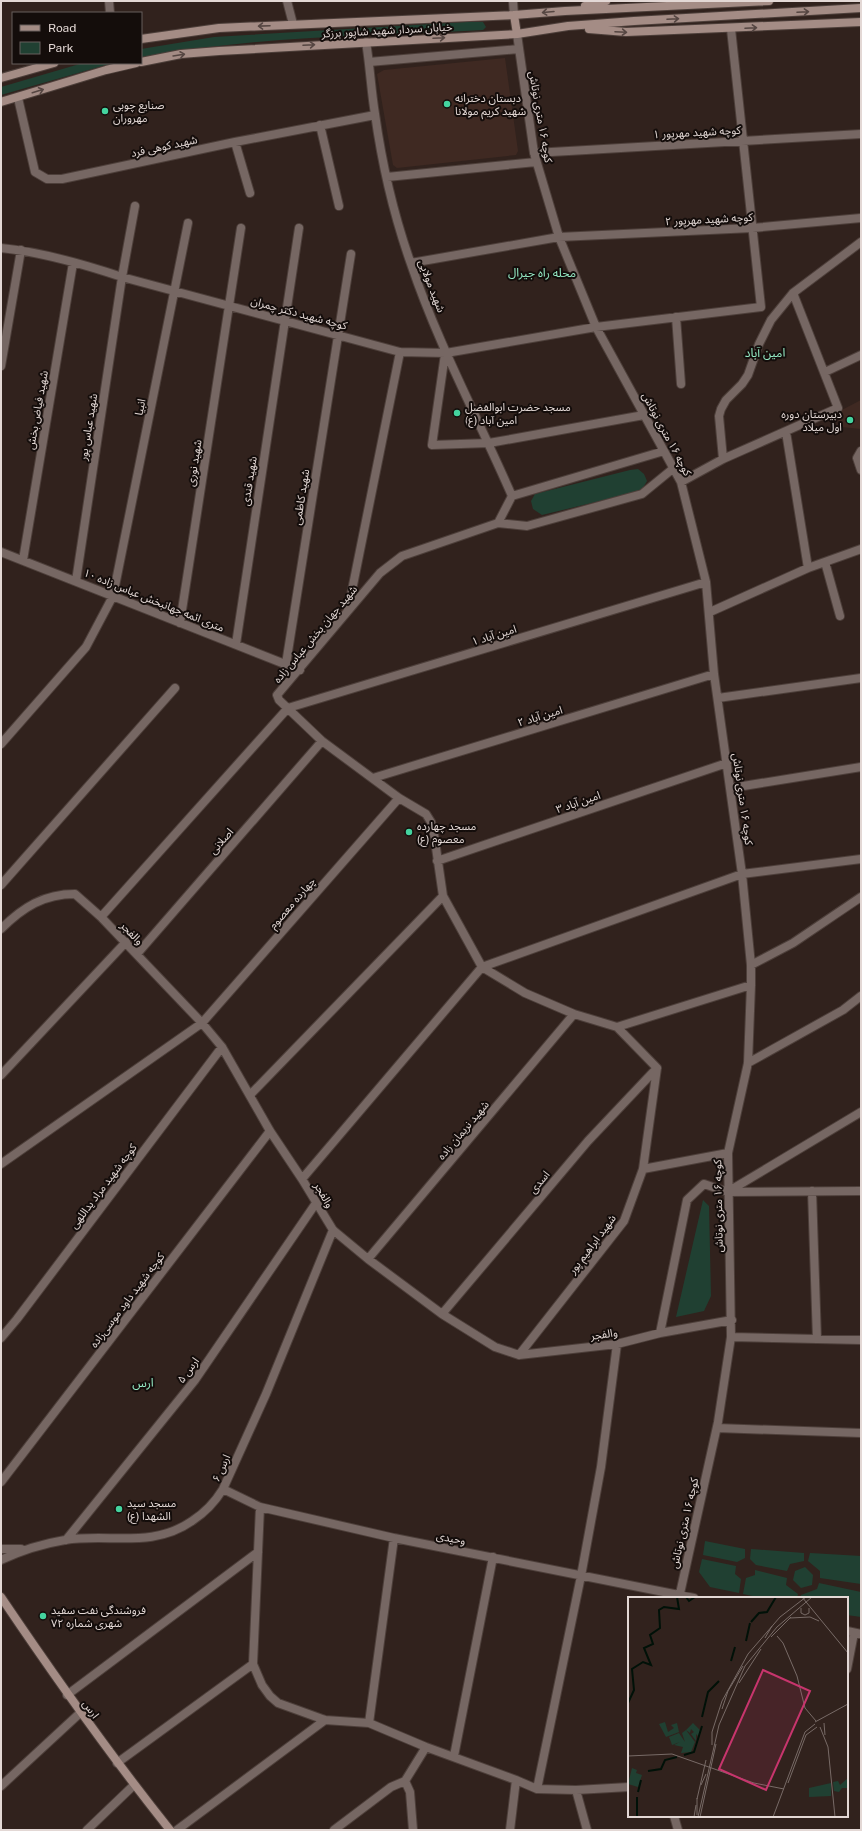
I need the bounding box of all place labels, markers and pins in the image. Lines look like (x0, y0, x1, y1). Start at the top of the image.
place label: دبستان دخترانه شهید کریم مولانا (455, 92, 526, 120)
place label: صنایع چوبی مهروران (113, 99, 165, 125)
marker: دبستان دخترانه شهید کریم مولانا (442, 99, 452, 109)
marker: صنایع چوبی مهروران (100, 106, 110, 116)
place label: مسجد حضرت ابوالفضل (ع) امین آباد (465, 401, 571, 428)
marker: مسجد حضرت ابوالفضل (ع) امین آباد (452, 408, 462, 418)
place label: دبیرستان دوره اول میلاد (781, 408, 842, 434)
marker: دبیرستان دوره اول میلاد (845, 415, 855, 425)
place label: مسجد چهارده معصوم (ع) (417, 820, 477, 847)
marker: مسجد چهارده معصوم (ع) (404, 827, 414, 837)
place label: مسجد سید الشهدا (ع) (127, 1497, 176, 1524)
marker: مسجد سید الشهدا (ع) (114, 1504, 124, 1514)
place label: فروشندگی نفت سفید شهری شماره ۷۲ (51, 1604, 146, 1630)
marker: فروشندگی نفت سفید شهری شماره ۷۲ (38, 1611, 48, 1621)

